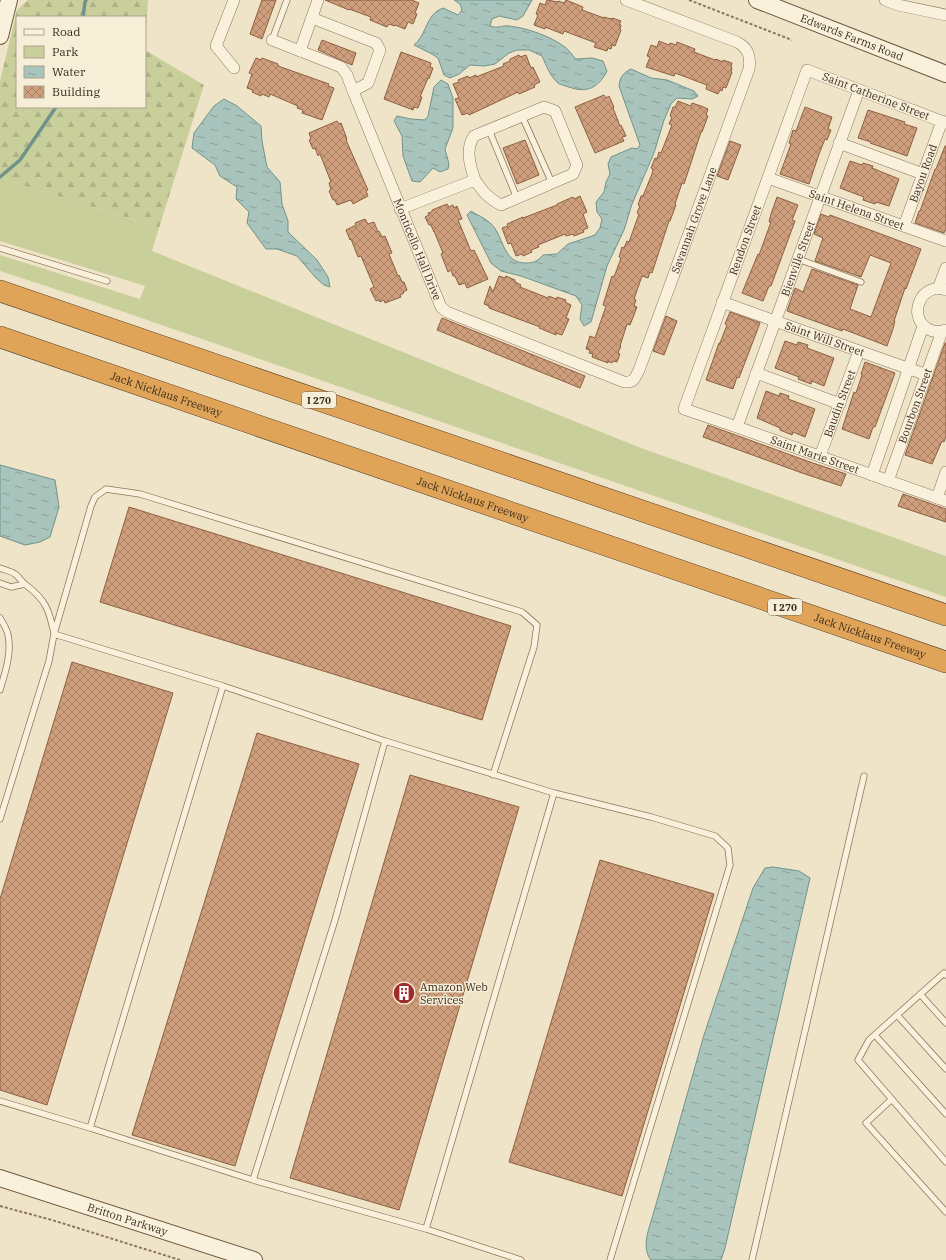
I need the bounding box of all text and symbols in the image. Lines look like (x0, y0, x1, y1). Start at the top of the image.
street label: Edwards Farms Road (798, 11, 906, 64)
legend (16, 16, 146, 108)
text: Road (52, 24, 81, 39)
text: Park (52, 44, 78, 59)
text: Water (52, 64, 86, 79)
street label: Saint Catherine Street (820, 69, 932, 123)
text: Building (52, 84, 100, 99)
street label: Bayou Road (906, 142, 940, 204)
street label: Savannah Grove Lane (668, 165, 720, 275)
street label: Saint Helena Street (807, 186, 906, 233)
street label: Monticello Hall Drive (391, 196, 445, 303)
street label: Rendon Street (726, 203, 764, 277)
street label: Bienville Street (778, 219, 818, 298)
street label: Saint Will Street (783, 318, 866, 359)
street label: Bourbon Street (895, 366, 935, 445)
street label: Jack Nicklaus Freeway (109, 368, 224, 420)
street label: Baudin Street (821, 368, 858, 439)
road number: I 270 (302, 392, 336, 408)
street label: Saint Marie Street (769, 432, 861, 477)
street label: Jack Nicklaus Freeway (415, 474, 531, 525)
road number: I 270 (768, 599, 802, 615)
street label: Jack Nicklaus Freeway (812, 610, 928, 662)
building icon: Amazon Web Services (391, 980, 417, 1006)
place label: Amazon Web Services (420, 980, 488, 1007)
street label: Britton Parkway (86, 1200, 170, 1239)

